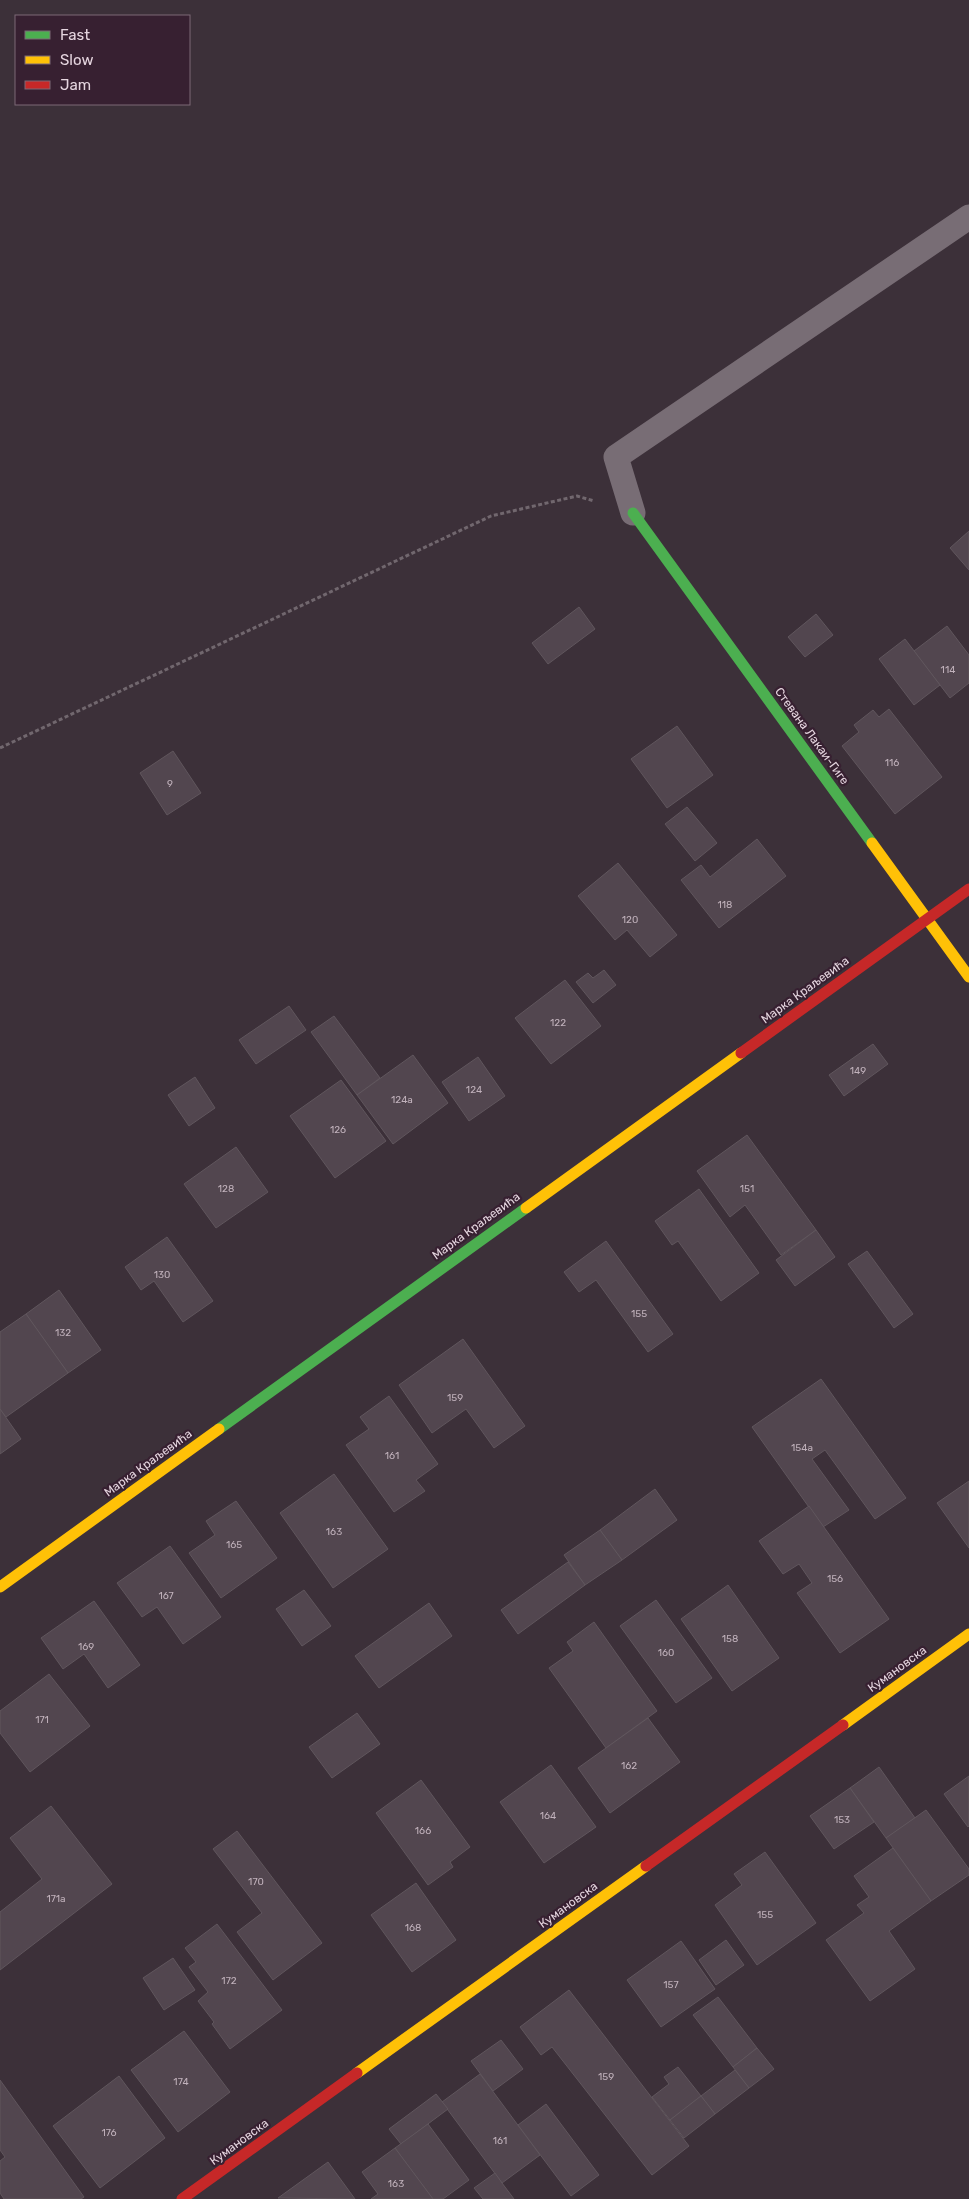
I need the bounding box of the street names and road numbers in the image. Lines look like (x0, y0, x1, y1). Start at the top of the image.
street label: Стевана Лакаи-Гиге (772, 685, 852, 787)
street label: Марка Краљевића (758, 954, 852, 1026)
street label: Марка Краљевића (429, 1190, 523, 1262)
street label: Марка Краљевића (101, 1427, 195, 1499)
street label: Кумановска (865, 1643, 929, 1695)
street label: Кумановска (536, 1879, 600, 1931)
street label: Кумановска (207, 2116, 271, 2168)

